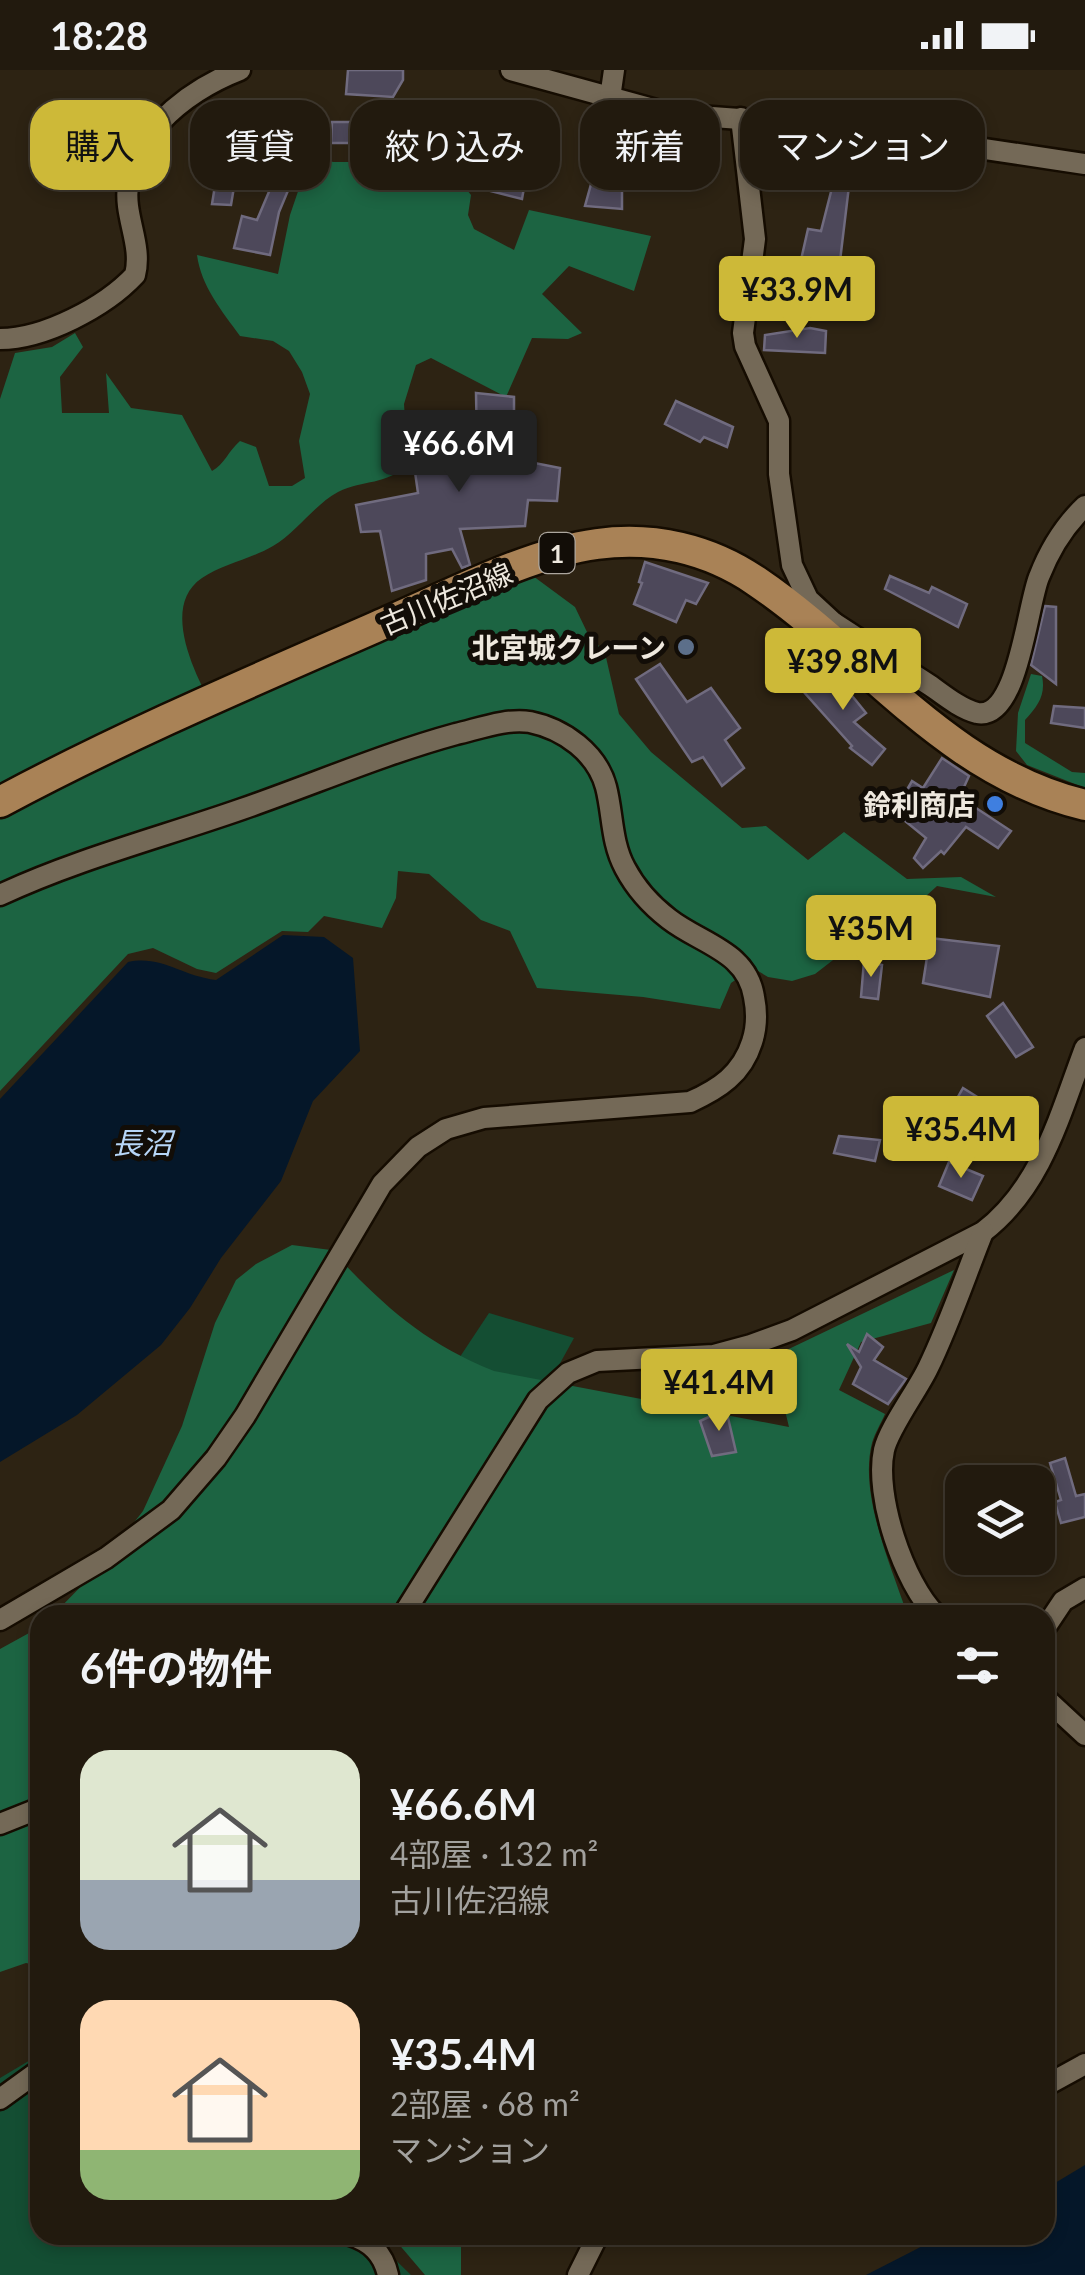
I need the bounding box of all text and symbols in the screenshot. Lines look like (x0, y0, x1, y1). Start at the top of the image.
text: 18:28 (50, 12, 148, 58)
chip: 購入 (30, 100, 170, 190)
chip: 賃貸 (190, 100, 330, 190)
chip: 絞り込み (350, 100, 560, 190)
chip: 新着 (580, 100, 720, 190)
chip: マンション (740, 100, 985, 190)
pin: ¥33.9M (716, 256, 878, 341)
text: ¥33.9M (741, 269, 853, 308)
pin: ¥66.6M (378, 410, 540, 495)
text: ¥66.6M (403, 423, 515, 462)
road number: 1 (540, 533, 574, 573)
street label: 古川佐沼線 (375, 555, 517, 641)
pin: ¥39.8M (762, 628, 924, 713)
place label: 北宮城クレーン (471, 630, 666, 664)
marker: 北宮城クレーン (675, 636, 697, 658)
text: ¥39.8M (787, 641, 899, 680)
place label: 鈴利商店 (863, 787, 975, 821)
marker: 鈴利商店 (984, 793, 1006, 815)
pin: ¥35M (812, 895, 930, 980)
text: ¥35M (828, 908, 914, 947)
pin: ¥35.4M (880, 1096, 1042, 1181)
text: ¥35.4M (905, 1109, 1017, 1148)
water label: 長沼 (112, 1124, 176, 1160)
pin: ¥41.4M (638, 1349, 800, 1434)
text: ¥41.4M (663, 1362, 775, 1401)
map controls (945, 1465, 1055, 1575)
button: layers (945, 1465, 1055, 1575)
icon: filters (950, 1638, 1005, 1693)
text: 6件の物件 (80, 1643, 272, 1693)
text: ¥66.6M (390, 1779, 537, 1829)
icon: home (160, 1790, 280, 1910)
text: 4部屋 · 132 m² (390, 1834, 598, 1873)
text: 古川佐沼線 (390, 1880, 550, 1919)
text: ¥35.4M (390, 2029, 537, 2079)
icon: home (160, 2040, 280, 2160)
text: 2部屋 · 68 m² (390, 2084, 580, 2123)
text: マンション (390, 2130, 550, 2169)

